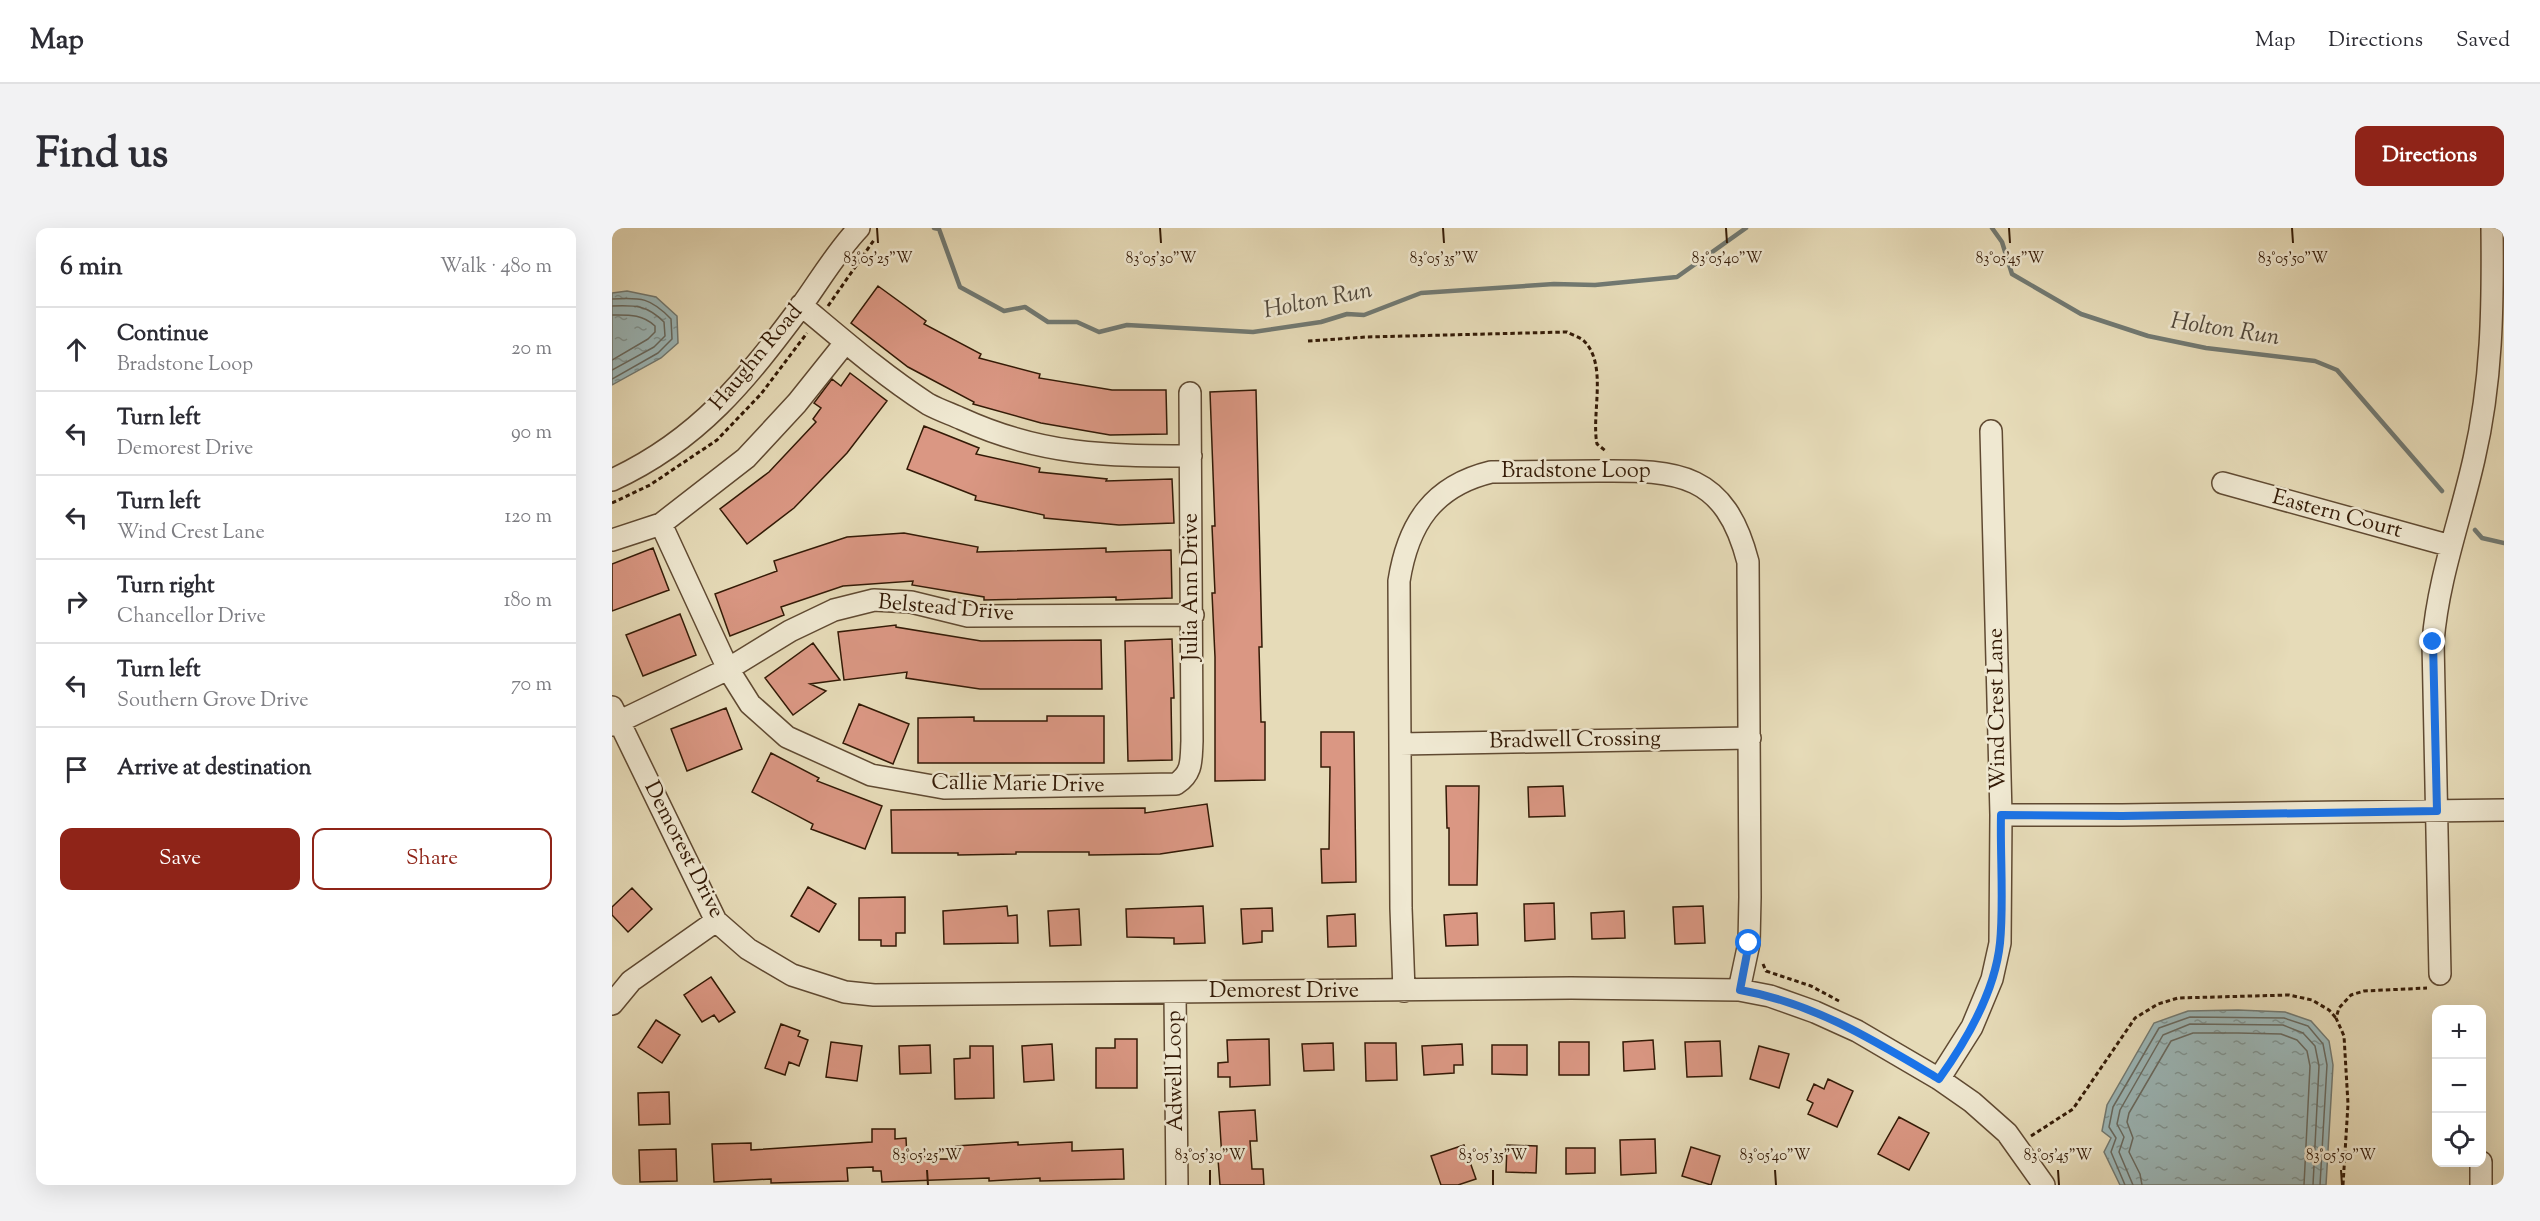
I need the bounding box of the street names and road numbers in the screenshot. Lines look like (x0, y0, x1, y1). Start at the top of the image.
street label: Haughn Road (703, 298, 811, 418)
street label: Bradstone Loop (1501, 456, 1651, 488)
street label: Eastern Court (2268, 482, 2406, 548)
street label: Julia Ann Drive (1176, 513, 1208, 662)
street label: Belstead Drive (877, 587, 1015, 631)
street label: Wind Crest Lane (1981, 627, 2015, 791)
street label: Bradwell Crossing (1489, 723, 1661, 758)
street label: Callie Marie Drive (931, 767, 1105, 803)
street label: Demorest Drive (635, 776, 731, 924)
street label: Demorest Drive (1209, 976, 1359, 1008)
street label: Adwell Loop (1159, 1010, 1193, 1132)

